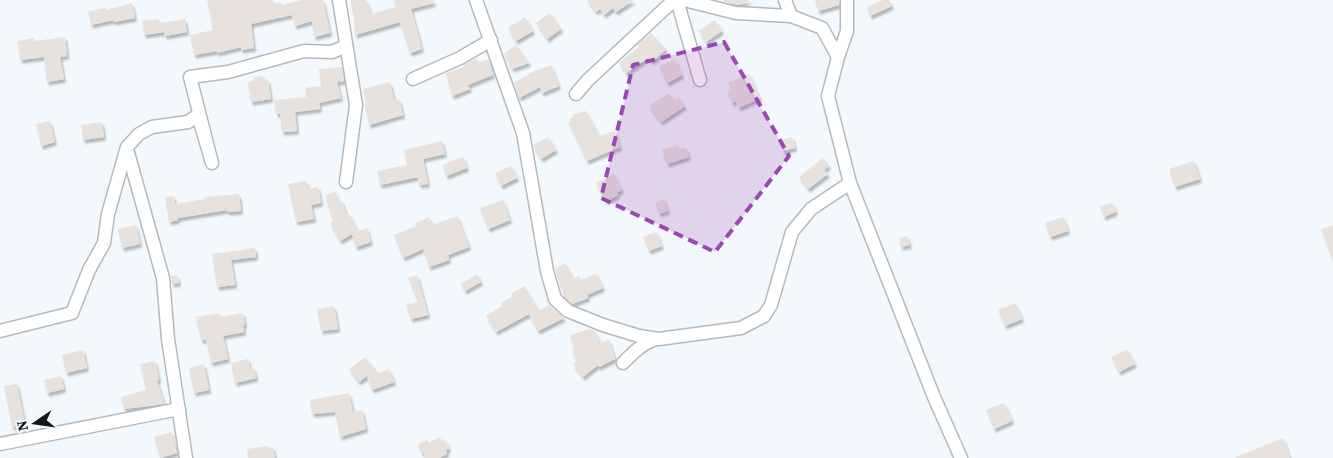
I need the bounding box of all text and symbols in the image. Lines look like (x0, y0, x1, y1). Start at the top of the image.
north arrow (10, 398, 60, 448)
text: N (11, 419, 33, 433)

